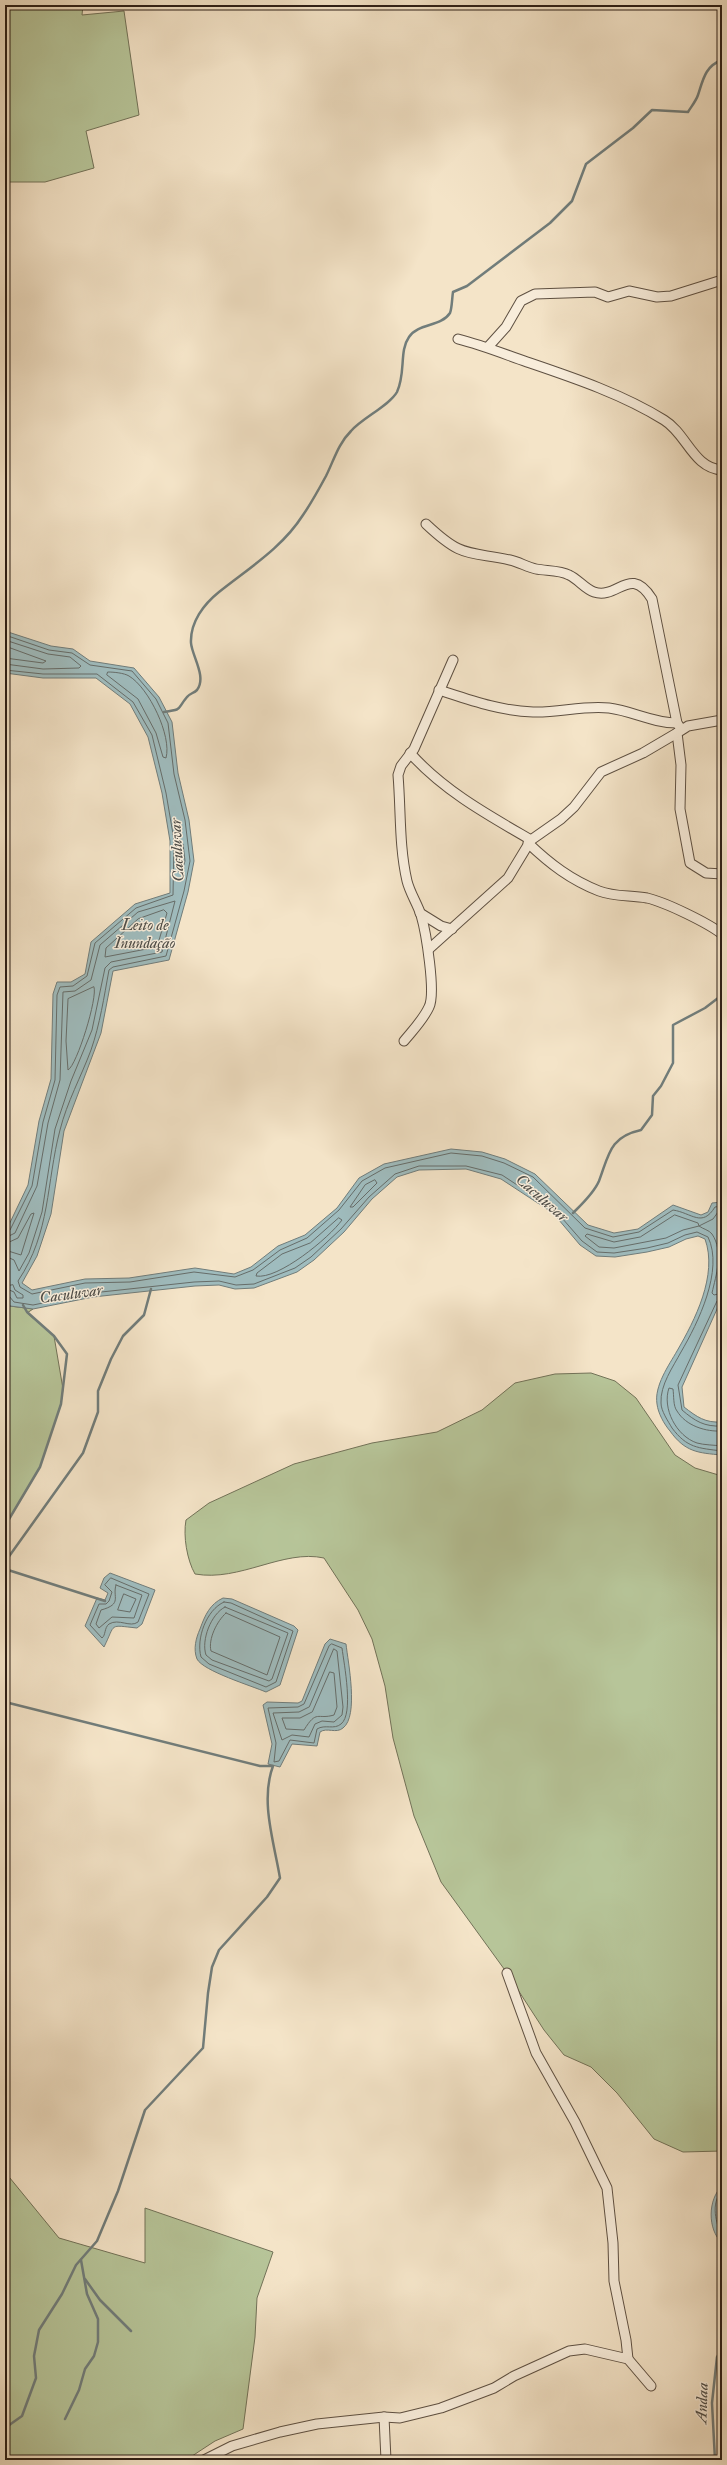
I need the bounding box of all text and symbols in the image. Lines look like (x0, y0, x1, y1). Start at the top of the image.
water label: Caculuvar (165, 817, 189, 882)
water label: Leito de Inundação (114, 915, 176, 953)
water label: Caculuvar (512, 1170, 573, 1227)
water label: Caculuvar (38, 1280, 105, 1308)
water label: Andaa (691, 2382, 713, 2426)

